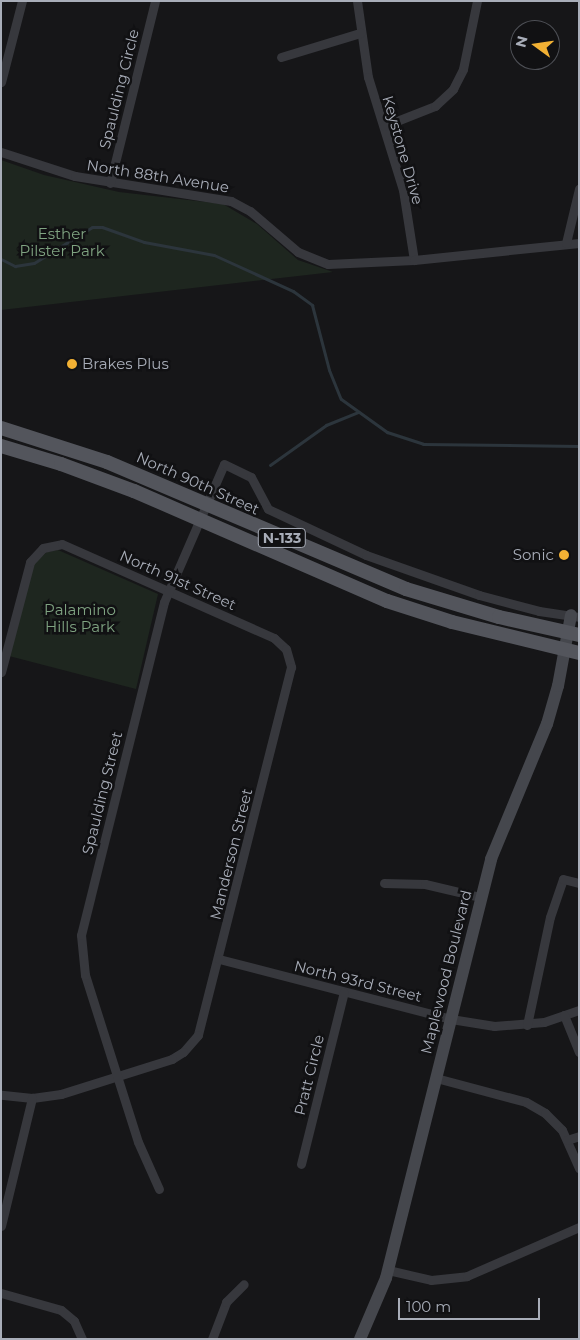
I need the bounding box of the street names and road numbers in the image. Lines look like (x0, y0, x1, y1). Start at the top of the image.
street label: Spaulding Circle (95, 27, 143, 151)
street label: Keystone Drive (379, 94, 427, 206)
street label: North 88th Avenue (86, 156, 230, 196)
street label: North 90th Street (134, 448, 262, 518)
road number: N-133 (257, 526, 307, 550)
street label: North 91st Street (117, 546, 239, 614)
street label: Spaulding Street (78, 730, 126, 856)
street label: Manderson Street (206, 786, 256, 922)
street label: Maplewood Boulevard (417, 888, 475, 1056)
street label: North 93rd Street (292, 956, 424, 1006)
street label: Pratt Circle (290, 1033, 328, 1117)

